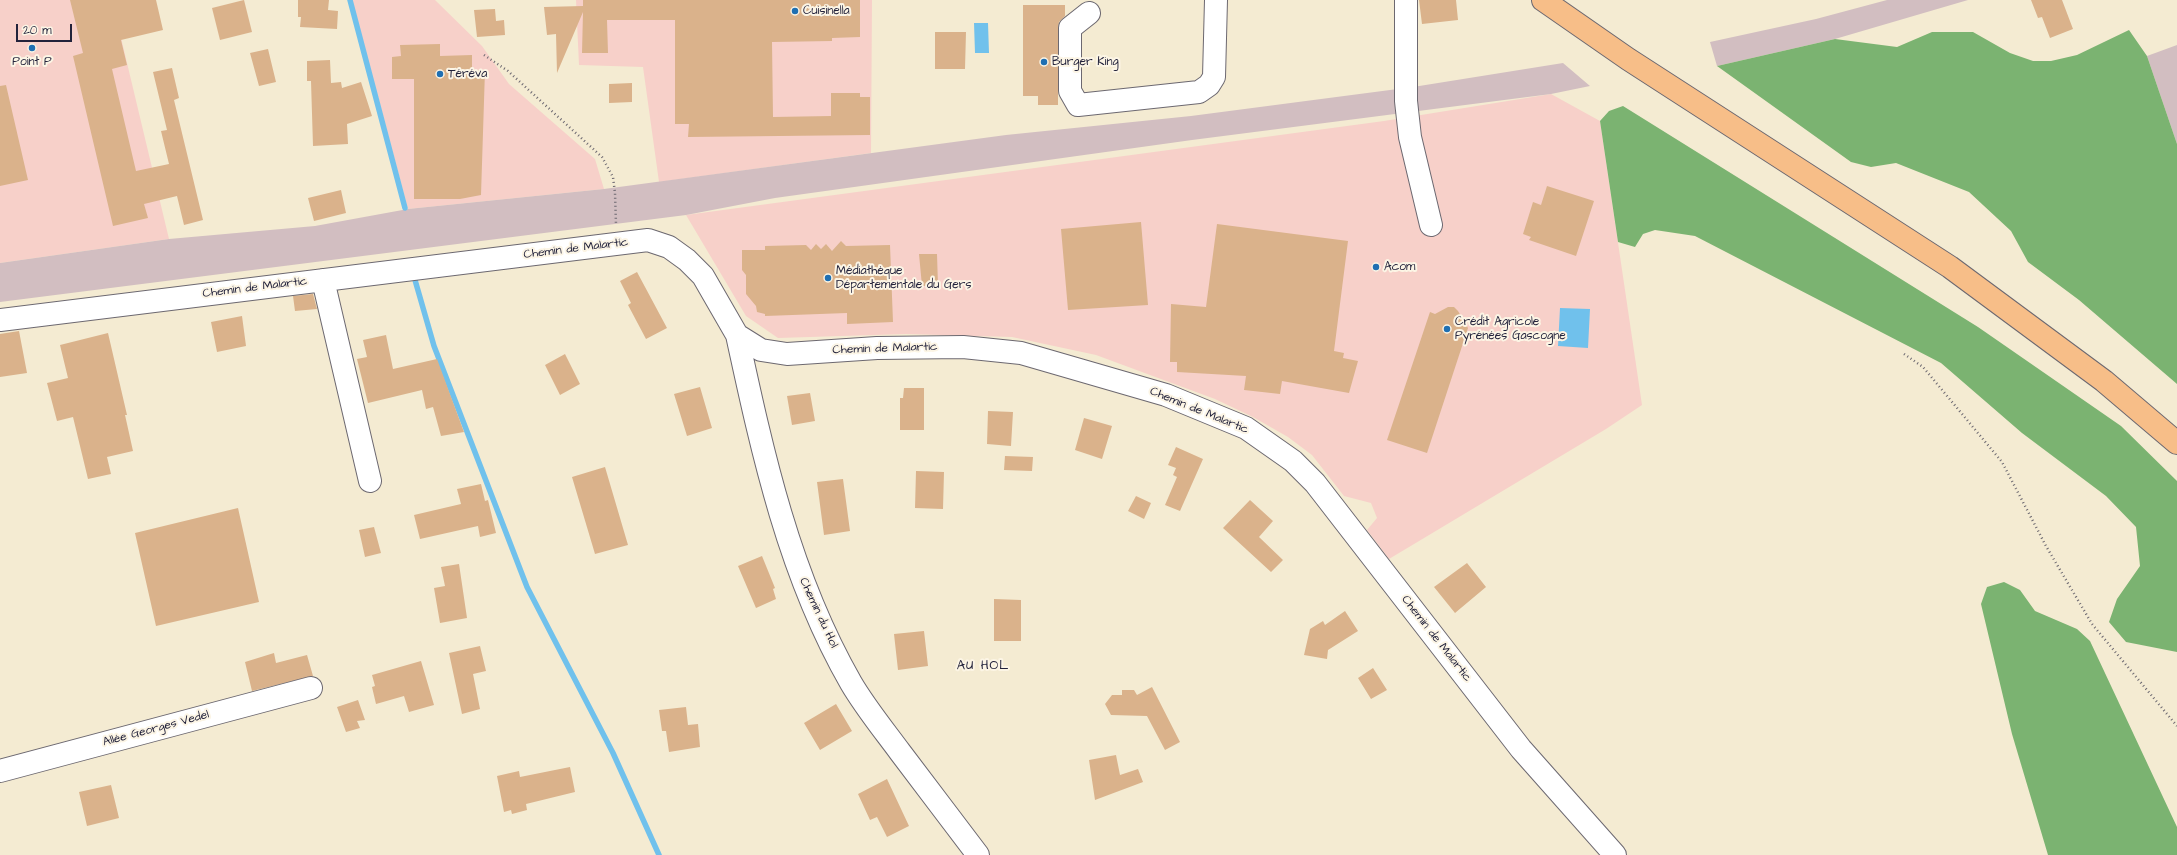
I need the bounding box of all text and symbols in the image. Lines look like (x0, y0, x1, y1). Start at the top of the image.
place label: Cuisinella (803, 4, 850, 18)
marker: Cuisinella (790, 6, 800, 16)
scale bar (18, 16, 74, 42)
text: 20 m (23, 22, 52, 39)
marker: Point P (27, 43, 37, 53)
place label: Point P (12, 55, 52, 69)
place label: Burger King (1052, 55, 1119, 69)
marker: Burger King (1039, 57, 1049, 67)
place label: Téréva (448, 67, 487, 81)
marker: Téréva (435, 69, 445, 79)
street label: Chemin de Malartic (523, 235, 629, 263)
place label: Acom (1384, 260, 1415, 274)
marker: Acom (1371, 262, 1381, 272)
place label: Médiathèque Départementale du Gers (836, 264, 971, 292)
marker: Médiathèque Départementale du Gers (823, 273, 833, 283)
street label: Chemin de Malartic (202, 274, 308, 302)
place label: Crédit Agricole Pyrénées Gascogne (1455, 315, 1566, 343)
marker: Crédit Agricole Pyrénées Gascogne (1442, 324, 1452, 334)
street label: Chemin de Malartic (832, 340, 938, 358)
street label: Chemin de Malartic (1148, 385, 1250, 437)
street label: Chemin du Hol (795, 576, 841, 650)
street label: Chemin de Malartic (1398, 593, 1474, 685)
district label: AU HOL (957, 658, 1009, 674)
street label: Allée Georges Vedel (101, 708, 211, 750)

